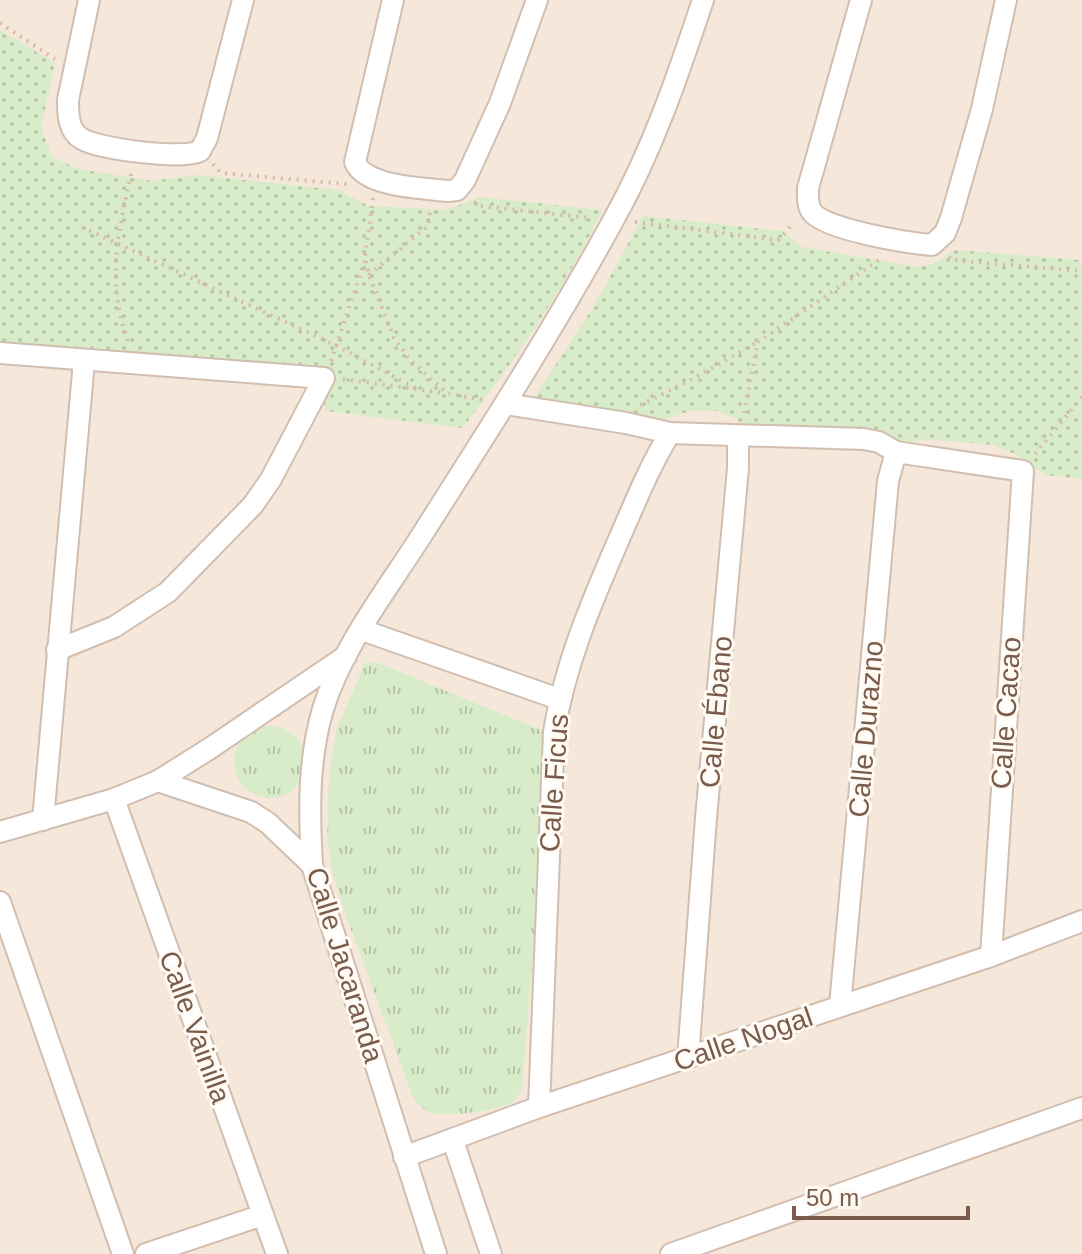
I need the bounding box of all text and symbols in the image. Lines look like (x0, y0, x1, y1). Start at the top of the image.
street label: Calle Ébano (694, 635, 738, 789)
street label: Calle Cacao (985, 636, 1027, 790)
street label: Calle Durazno (843, 639, 889, 819)
street label: Calle Ficus (534, 713, 574, 853)
street label: Calle Jacaranda (301, 864, 390, 1067)
street label: Calle Vainilla (153, 947, 237, 1108)
street label: Calle Nogal (670, 1001, 816, 1077)
scale bar (794, 1170, 968, 1220)
text: 50 m (806, 1184, 859, 1211)

